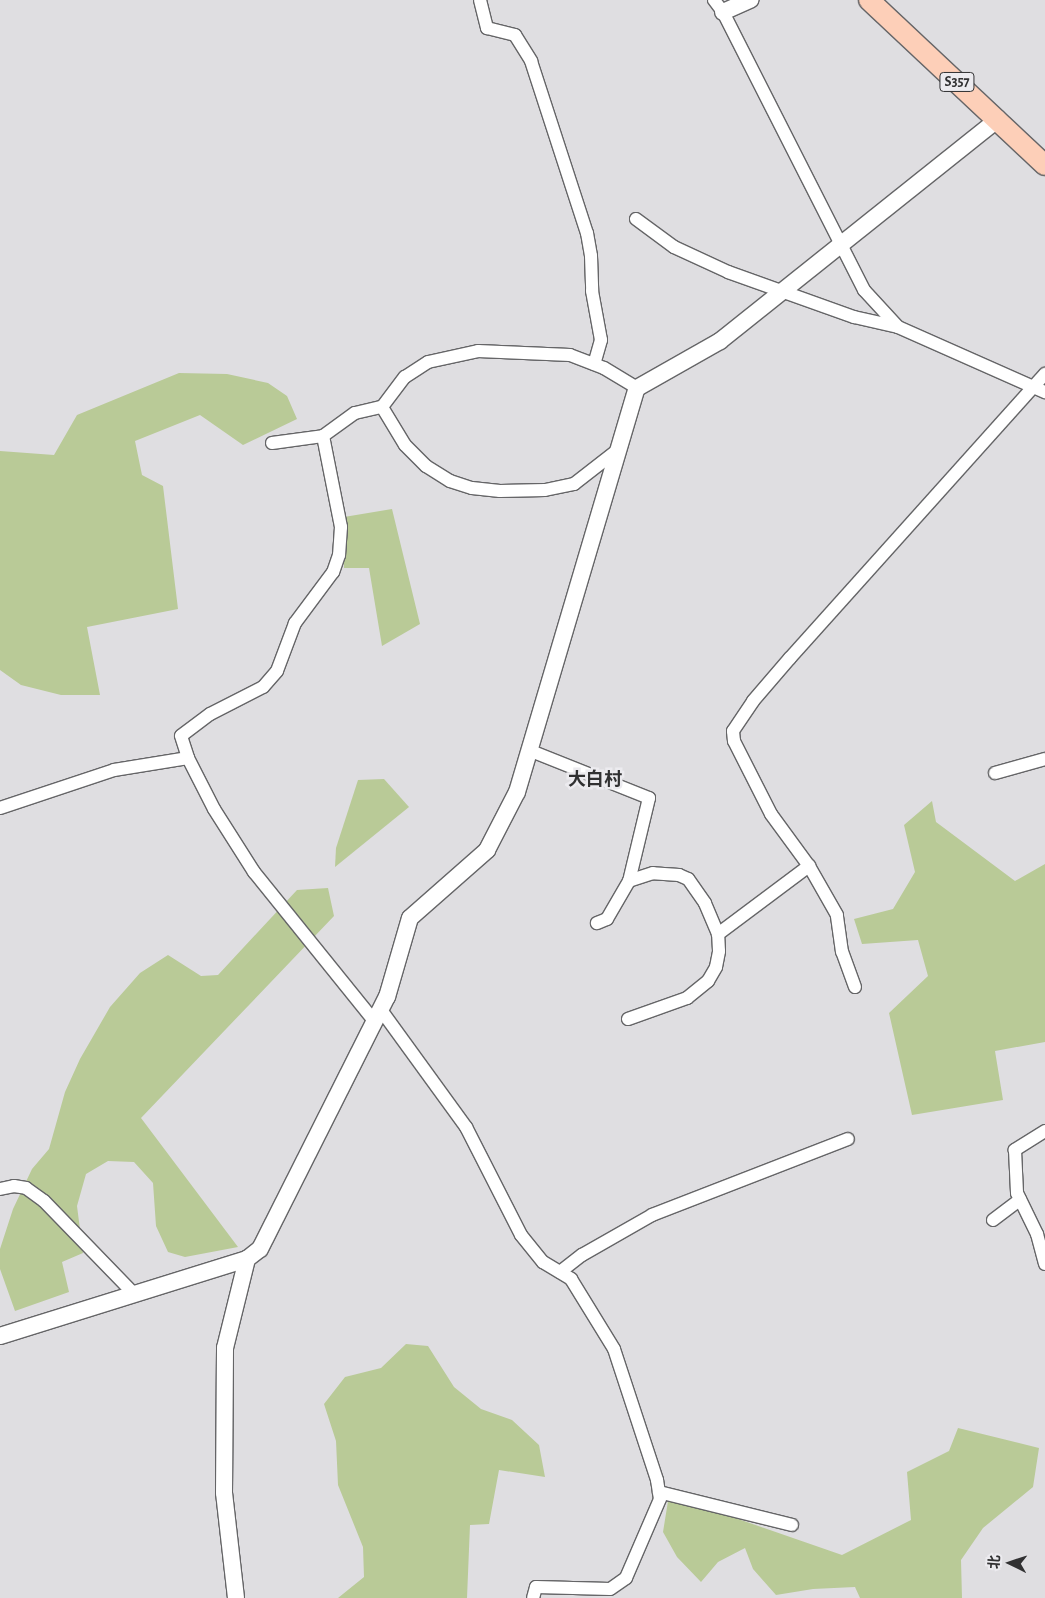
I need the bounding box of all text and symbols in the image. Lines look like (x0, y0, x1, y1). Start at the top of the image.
road number: S357 (938, 70, 976, 94)
district label: 大白村 (568, 769, 622, 791)
north arrow (985, 1538, 1035, 1588)
text: 北 (988, 1554, 1003, 1569)

